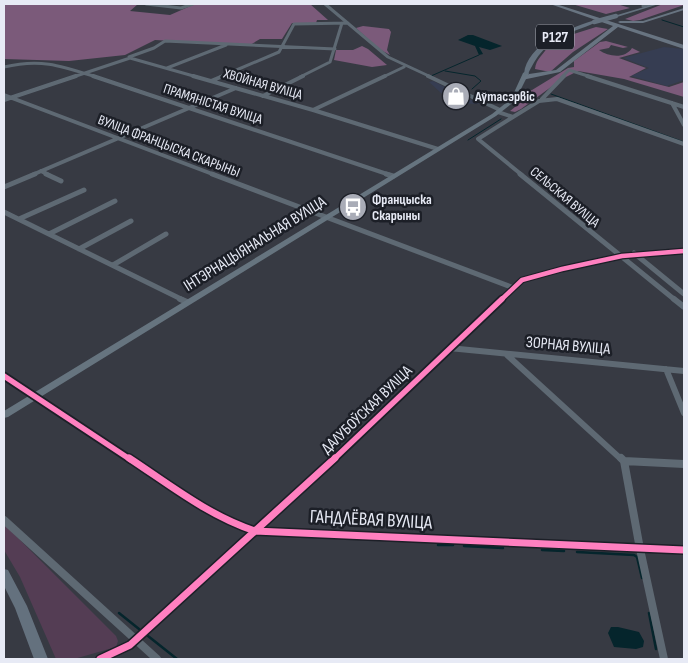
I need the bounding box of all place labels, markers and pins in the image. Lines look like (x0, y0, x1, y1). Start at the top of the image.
shop icon: Аўтасэрвіс (441, 81, 471, 111)
place label: Аўтасэрвіс (474, 88, 535, 105)
place label: Францыска Скарыны (372, 191, 432, 224)
bus stop icon: Францыска Скарыны (338, 192, 368, 222)

